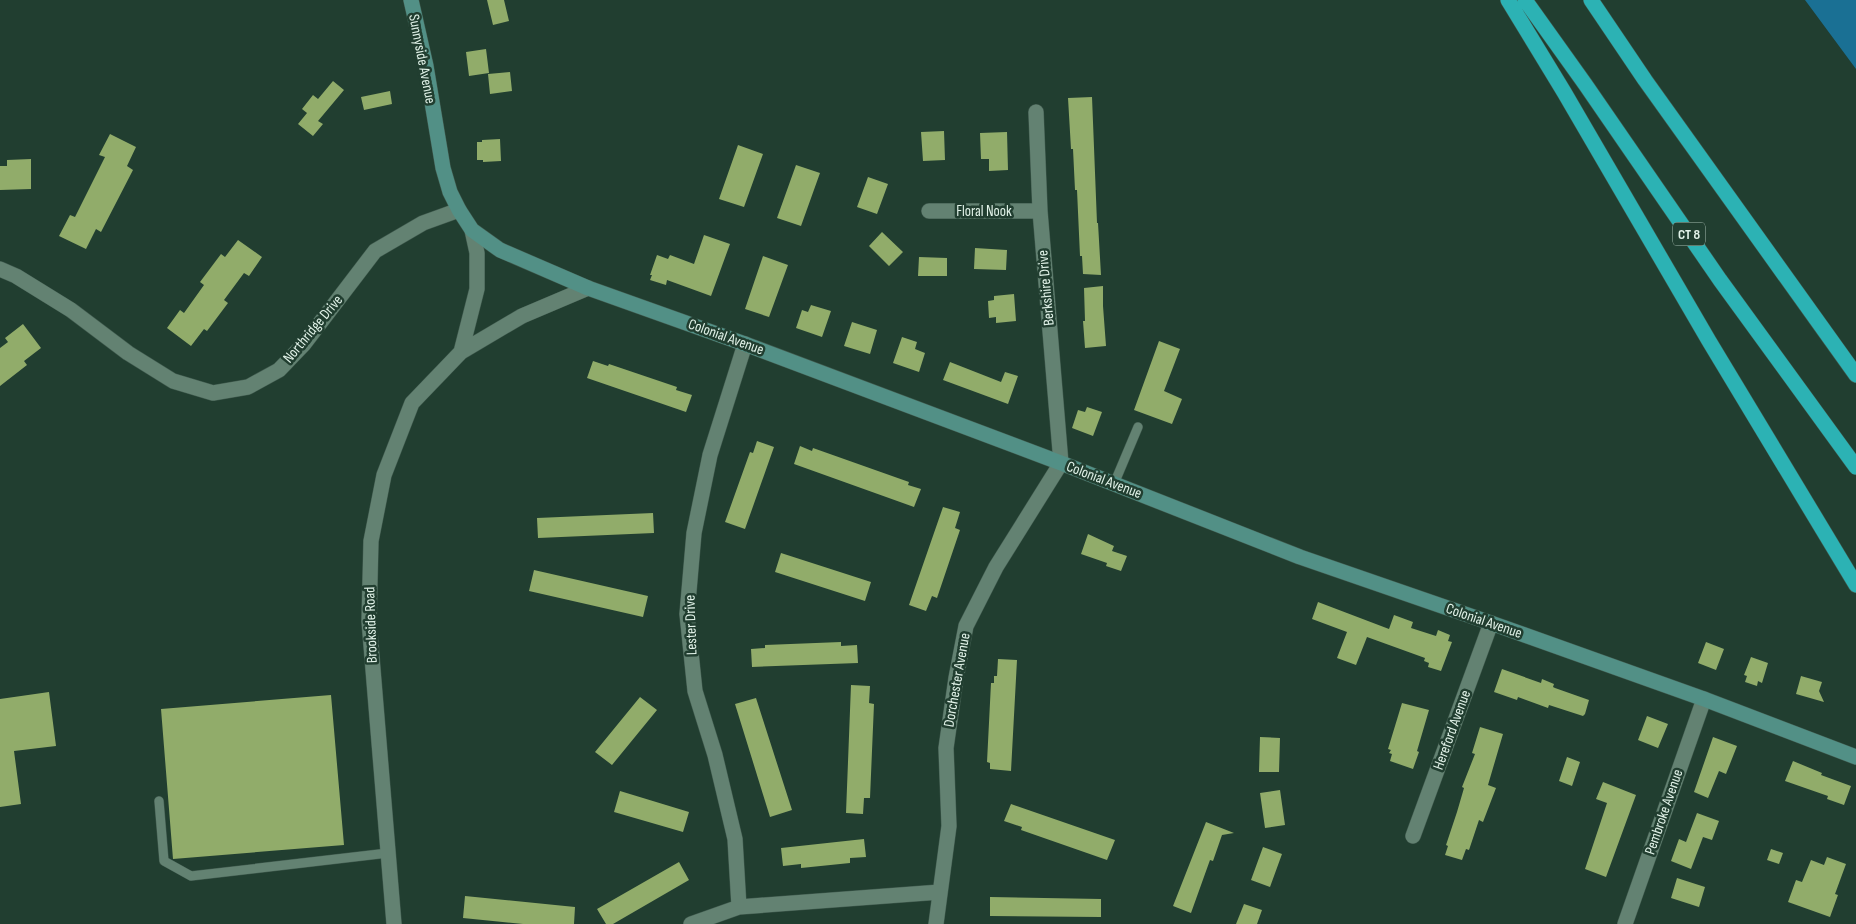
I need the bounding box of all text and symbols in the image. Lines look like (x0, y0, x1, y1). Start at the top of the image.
street label: Sunnyside Avenue (404, 13, 440, 105)
street label: Floral Nook (956, 202, 1012, 221)
road number: CT 8 (1673, 222, 1705, 245)
street label: Berkshire Drive (1033, 249, 1059, 327)
street label: Northridge Drive (279, 291, 347, 367)
street label: Colonial Avenue (686, 315, 766, 359)
street label: Colonial Avenue (1064, 457, 1144, 503)
street label: Brookside Road (360, 586, 382, 664)
street label: Lester Drive (680, 595, 702, 655)
street label: Colonial Avenue (1443, 599, 1525, 643)
street label: Dorchester Avenue (939, 631, 975, 729)
street label: Hereford Avenue (1429, 688, 1475, 772)
street label: Pembroke Avenue (1641, 767, 1687, 857)

